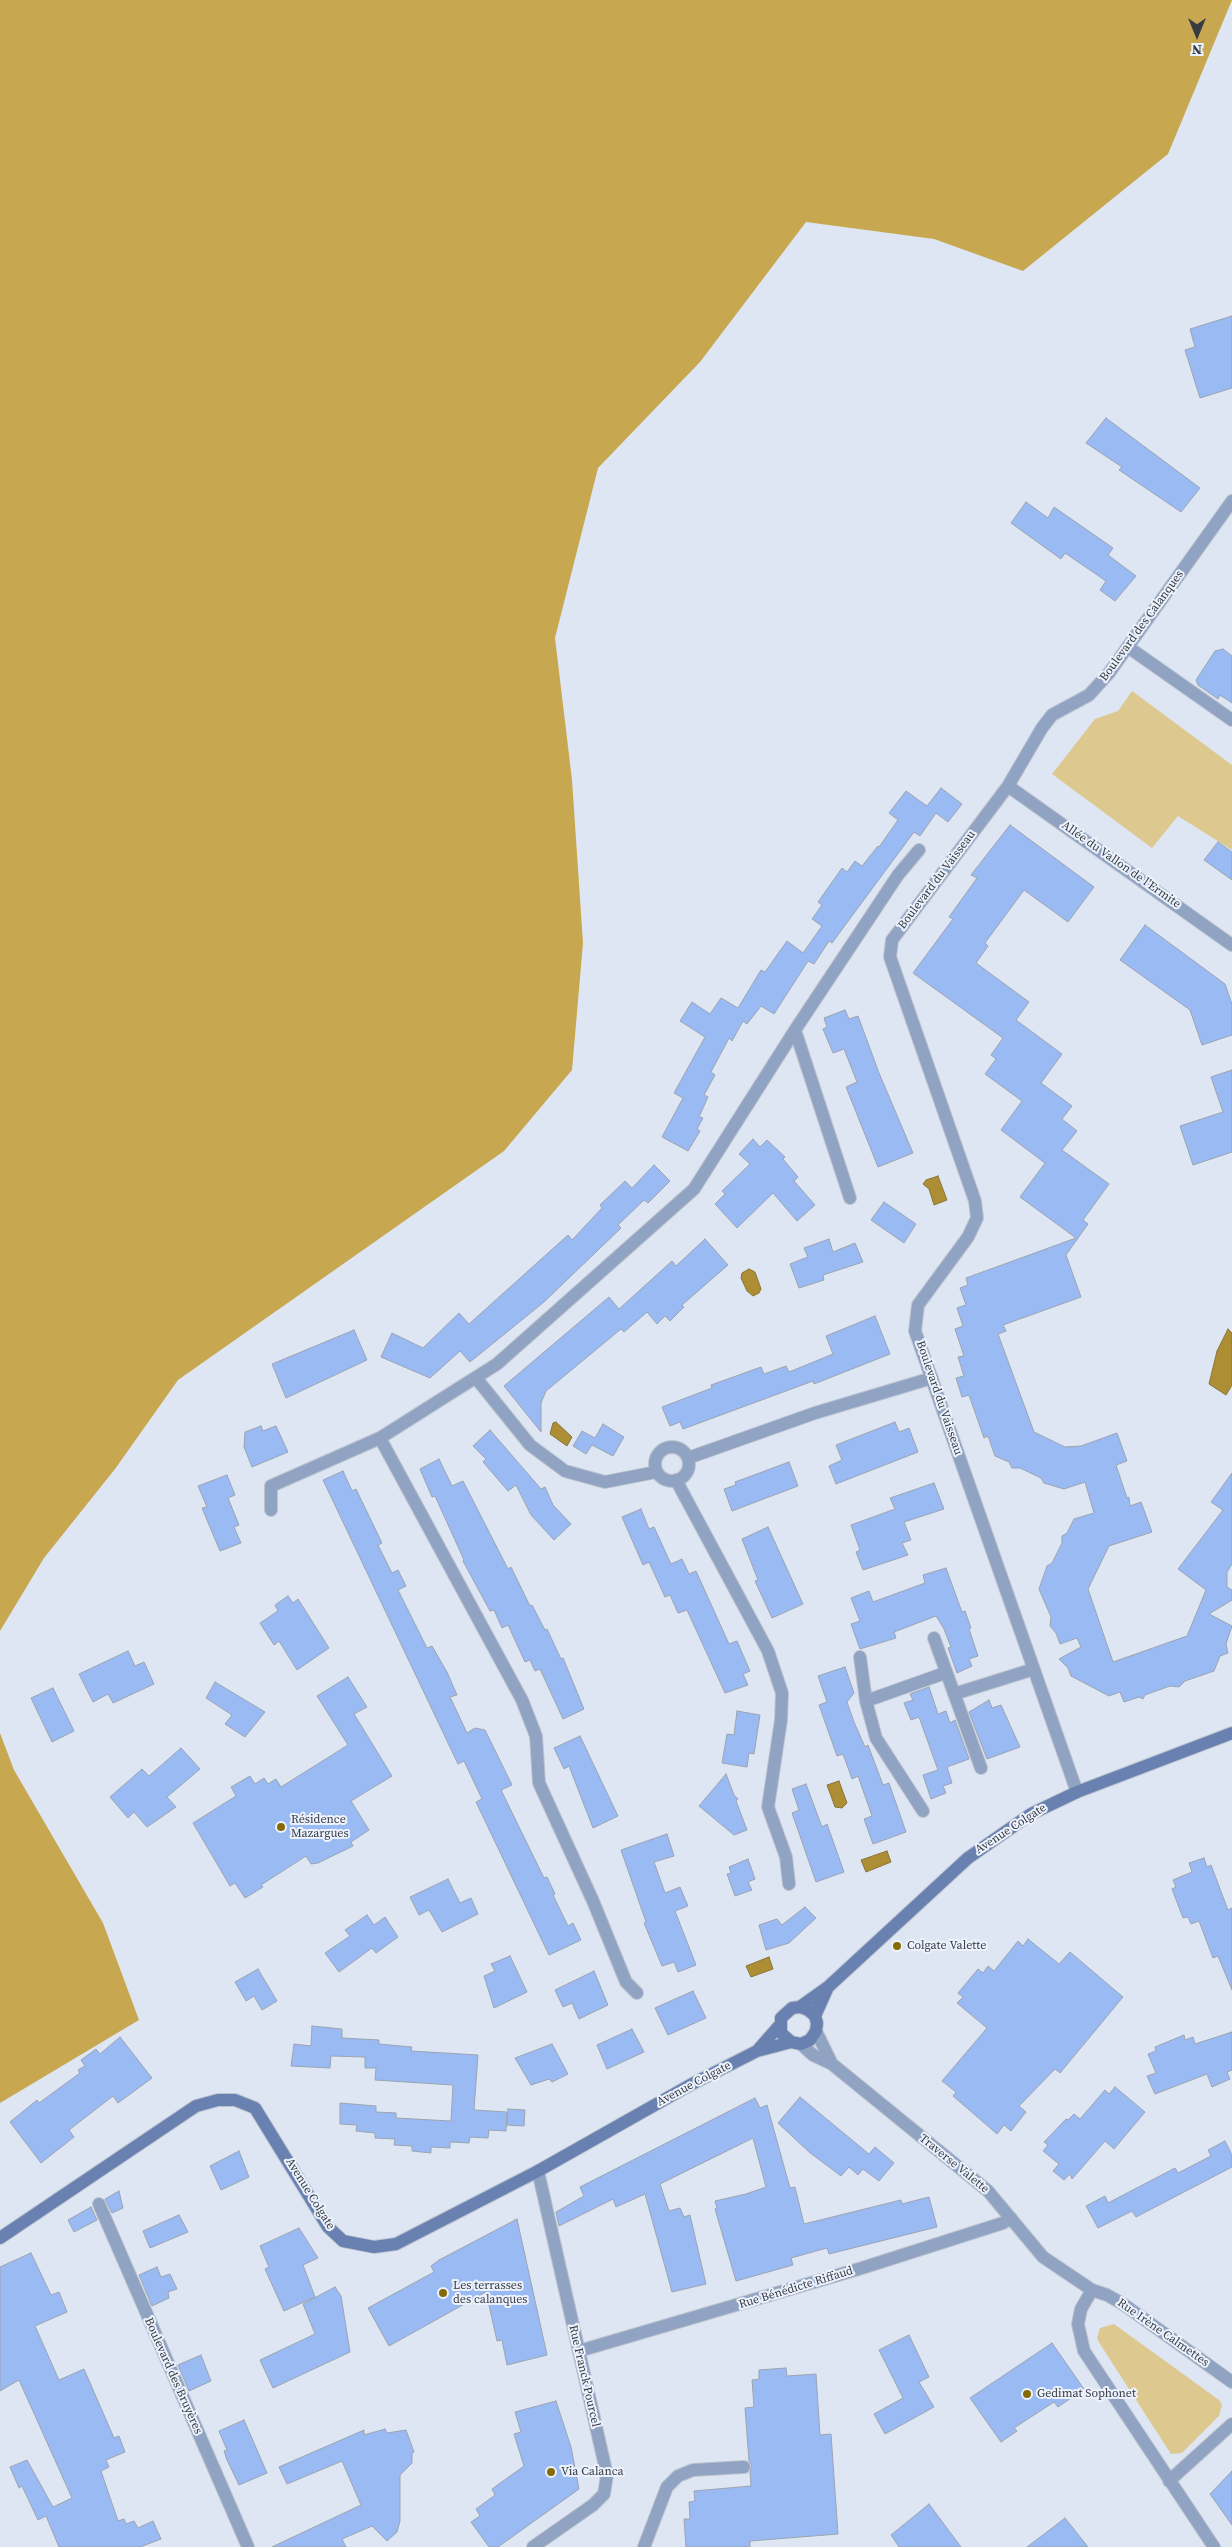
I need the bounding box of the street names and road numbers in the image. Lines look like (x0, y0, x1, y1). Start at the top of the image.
street label: Boulevard des Calanques (1097, 568, 1187, 684)
street label: Allée du Vallon de l’Ermite (1059, 818, 1183, 912)
street label: Boulevard du Vaisseau (895, 828, 979, 932)
street label: Boulevard du Vaisseau (913, 1339, 965, 1457)
street label: Avenue Colgate (973, 1801, 1049, 1857)
street label: Avenue Colgate (655, 2058, 733, 2110)
street label: Traverse Valette (916, 2131, 992, 2197)
street label: Avenue Colgate (282, 2156, 338, 2232)
street label: Rue Bénédicte Riffaud (737, 2264, 855, 2312)
street label: Rue Irène Calmettes (1114, 2296, 1212, 2370)
street label: Boulevard des Bruyères (141, 2316, 205, 2436)
street label: Rue Franck Pourcel (565, 2324, 603, 2428)

